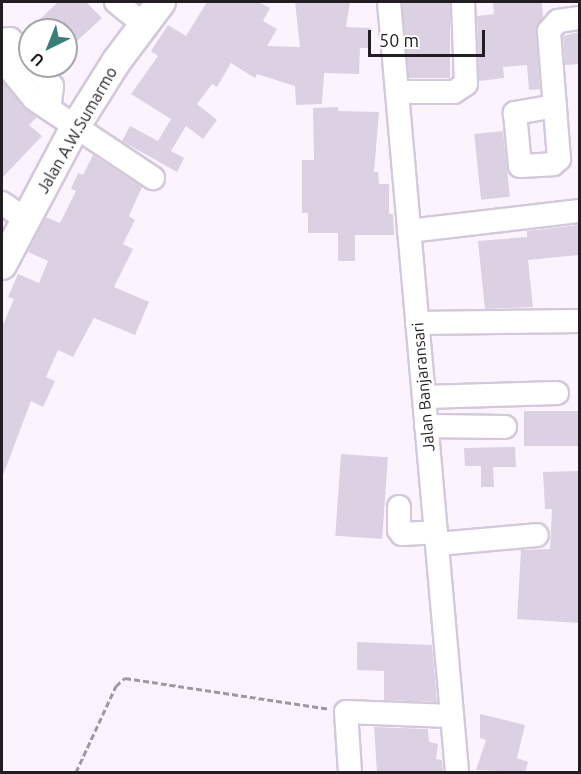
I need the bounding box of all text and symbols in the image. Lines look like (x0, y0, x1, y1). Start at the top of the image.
north arrow (18, 18, 78, 78)
scale bar (371, 18, 488, 56)
text: 50 m (379, 30, 419, 50)
text: U (27, 49, 47, 70)
street label: Jalan A.W.Sumarmo (33, 63, 121, 197)
street label: Jalan Banjaransari (408, 322, 438, 452)

